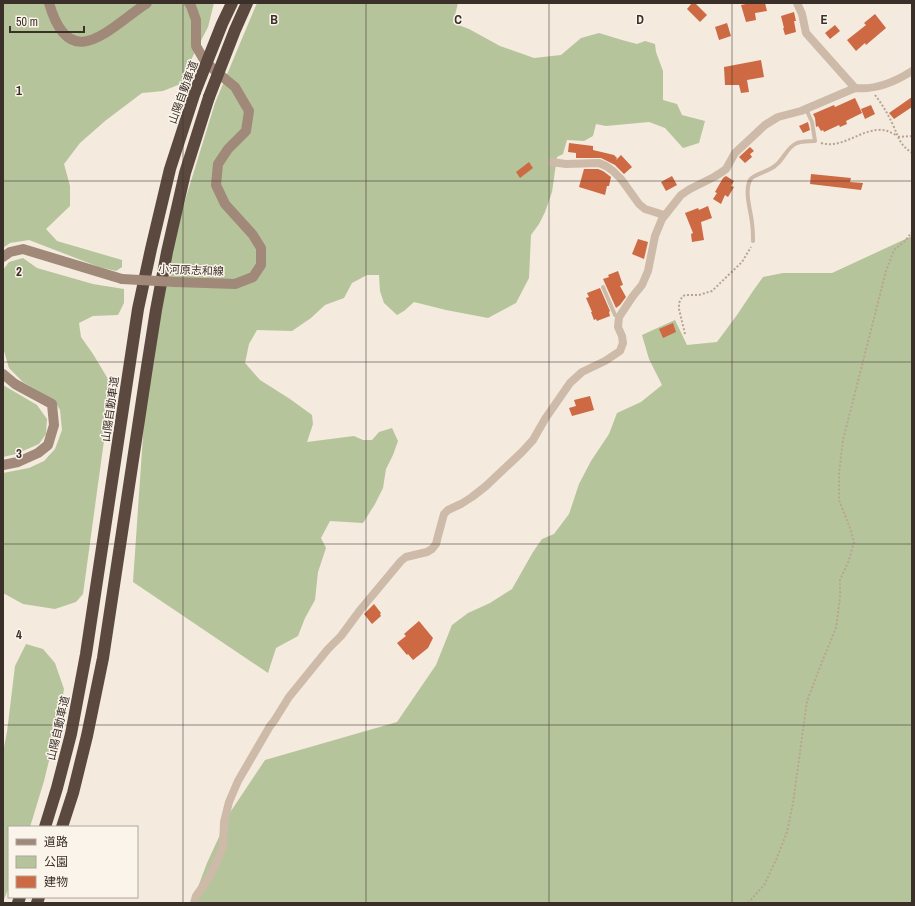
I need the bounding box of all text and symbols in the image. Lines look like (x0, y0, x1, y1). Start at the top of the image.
scale bar (10, 8, 84, 34)
text: B (270, 11, 278, 28)
text: C (454, 11, 462, 28)
text: D (636, 11, 644, 28)
text: E (820, 11, 828, 28)
text: 50 m (16, 14, 38, 30)
street label: 山陽自動車道 (165, 59, 201, 125)
text: 1 (16, 82, 22, 99)
street label: 小河原志和線 (158, 262, 224, 278)
text: 2 (16, 263, 22, 280)
street label: 山陽自動車道 (98, 375, 122, 443)
text: 3 (16, 445, 22, 462)
text: 4 (16, 626, 22, 643)
street label: 山陽自動車道 (44, 694, 72, 762)
legend (8, 826, 138, 898)
text: 道路 (44, 834, 68, 850)
text: 公園 (44, 854, 68, 870)
text: 建物 (44, 874, 68, 890)

